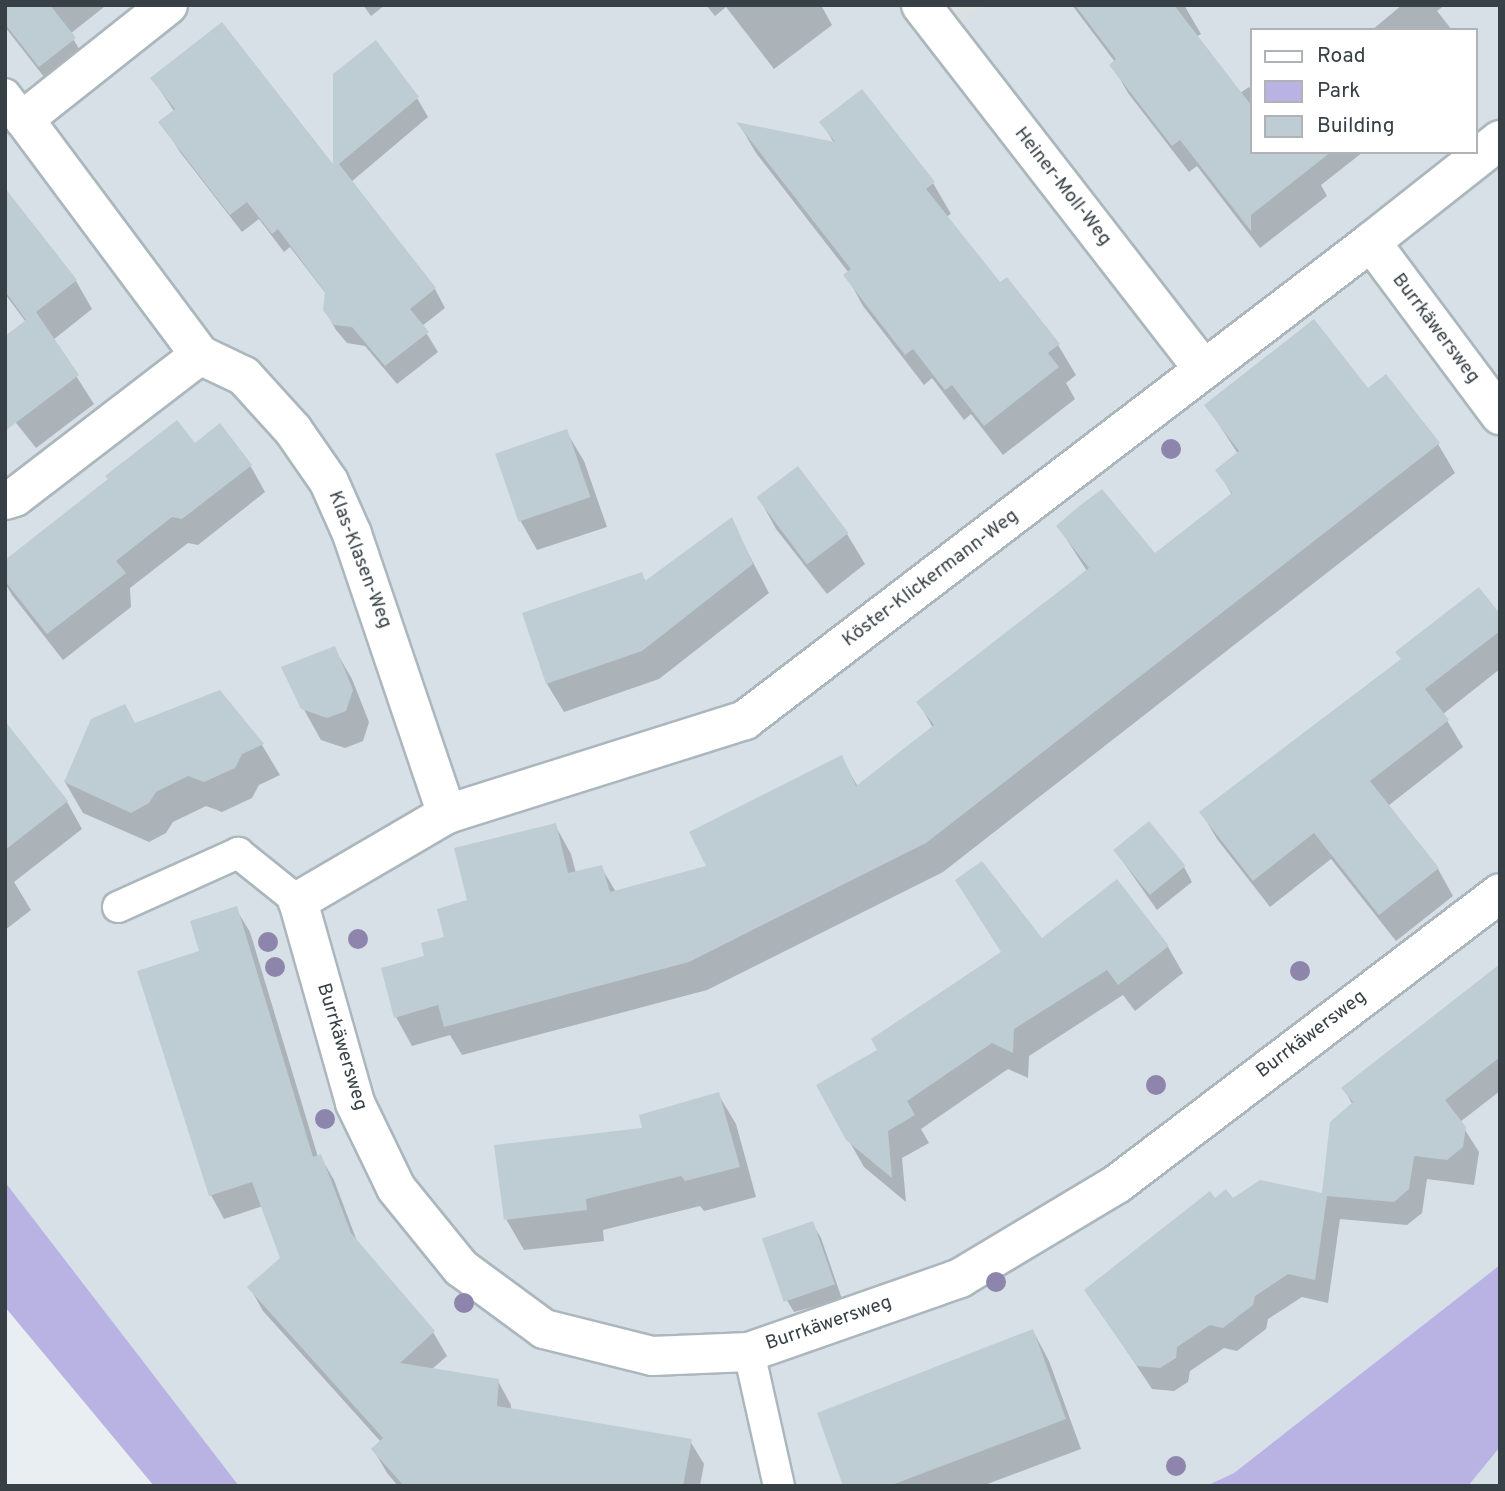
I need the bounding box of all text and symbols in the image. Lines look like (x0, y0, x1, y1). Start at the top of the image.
legend (1250, 28, 1477, 154)
text: Road (1317, 43, 1366, 70)
text: Park (1317, 78, 1360, 105)
text: Building (1317, 113, 1395, 140)
street label: Heiner-Moll-Weg (1009, 123, 1115, 251)
street label: Burrkäwersweg (1386, 270, 1484, 388)
street label: Klas-Klasen-Weg (322, 488, 396, 632)
street label: Köster-Klickermann-Weg (839, 505, 1023, 653)
street label: Burrkäwersweg (311, 981, 371, 1113)
street label: Burrkäwersweg (1253, 986, 1371, 1084)
street label: Burrkäwersweg (763, 1292, 895, 1356)

